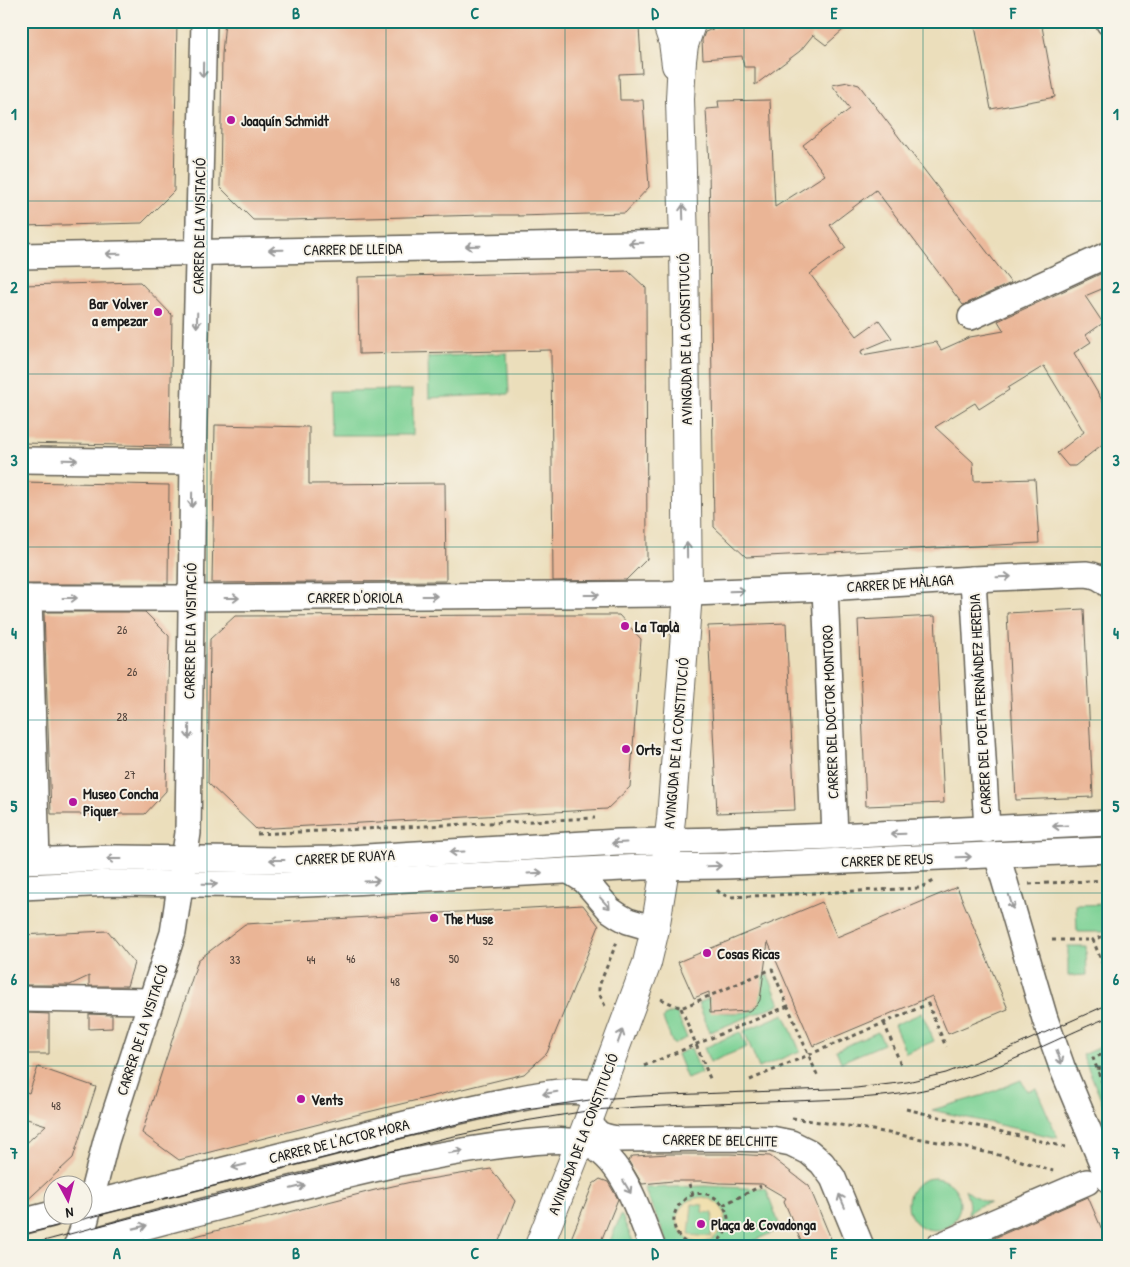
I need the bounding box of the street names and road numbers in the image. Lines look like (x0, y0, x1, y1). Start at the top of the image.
street label: CARRER DE LA VISITACIÓ (187, 158, 211, 294)
street label: CARRER DE LLEIDA (303, 238, 403, 260)
street label: AVINGUDA DE LA CONSTITUCIÓ (673, 253, 697, 425)
street label: CARRER DE LA VISITACIÓ (178, 563, 202, 699)
street label: CARRER DE MÀLAGA (846, 569, 955, 597)
street label: CARRER D'ORIOLA (307, 587, 403, 608)
street label: CARRER DEL POETA FERNÁNDEZ HEREDIA (964, 592, 996, 815)
street label: CARRER DEL DOCTOR MONTORO (816, 625, 844, 799)
street label: AVINGUDA DE LA CONSTITUCIÓ (658, 657, 694, 829)
street label: CARRER DE RUAYA (295, 844, 396, 870)
street label: CARRER DE REUS (841, 848, 933, 872)
street label: CARRER DE LA VISITACIÓ (111, 962, 173, 1098)
street label: AVINGUDA DE LA CONSTITUCIÓ (542, 1050, 624, 1218)
street label: CARRER DE L'ACTOR MORA (267, 1113, 412, 1169)
street label: CARRER DE BELCHITE (662, 1128, 778, 1152)

